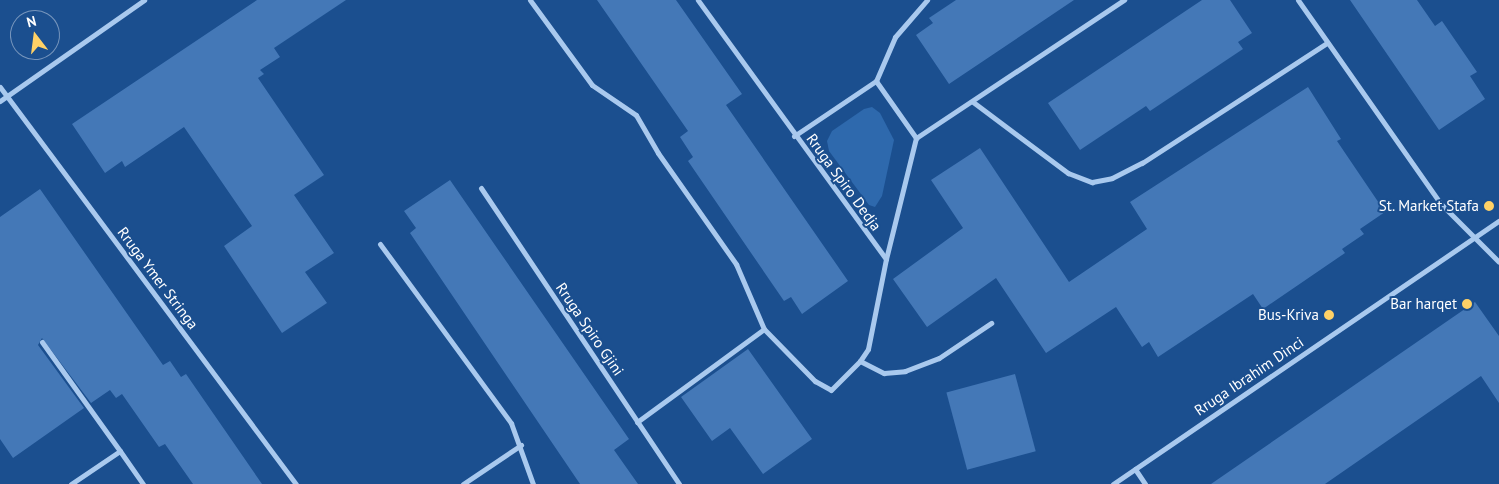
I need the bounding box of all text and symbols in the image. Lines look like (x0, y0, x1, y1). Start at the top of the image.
north arrow (10, 10, 60, 60)
text: N (25, 12, 38, 31)
street label: Rruga Spiro Dedja (803, 130, 885, 234)
place label: St. Market Stafa (1378, 197, 1479, 215)
marker: St. Market Stafa (1483, 200, 1495, 212)
street label: Rruga Ymer Stringa (114, 223, 202, 333)
street label: Rruga Spiro Gjini (552, 279, 628, 379)
place label: Bar harqet (1390, 295, 1457, 313)
marker: Bar harqet (1461, 298, 1473, 310)
place label: Bus-Kriva (1258, 306, 1319, 324)
marker: Bus-Kriva (1323, 309, 1335, 321)
street label: Rruga Ibrahim Dinci (1191, 333, 1307, 419)

